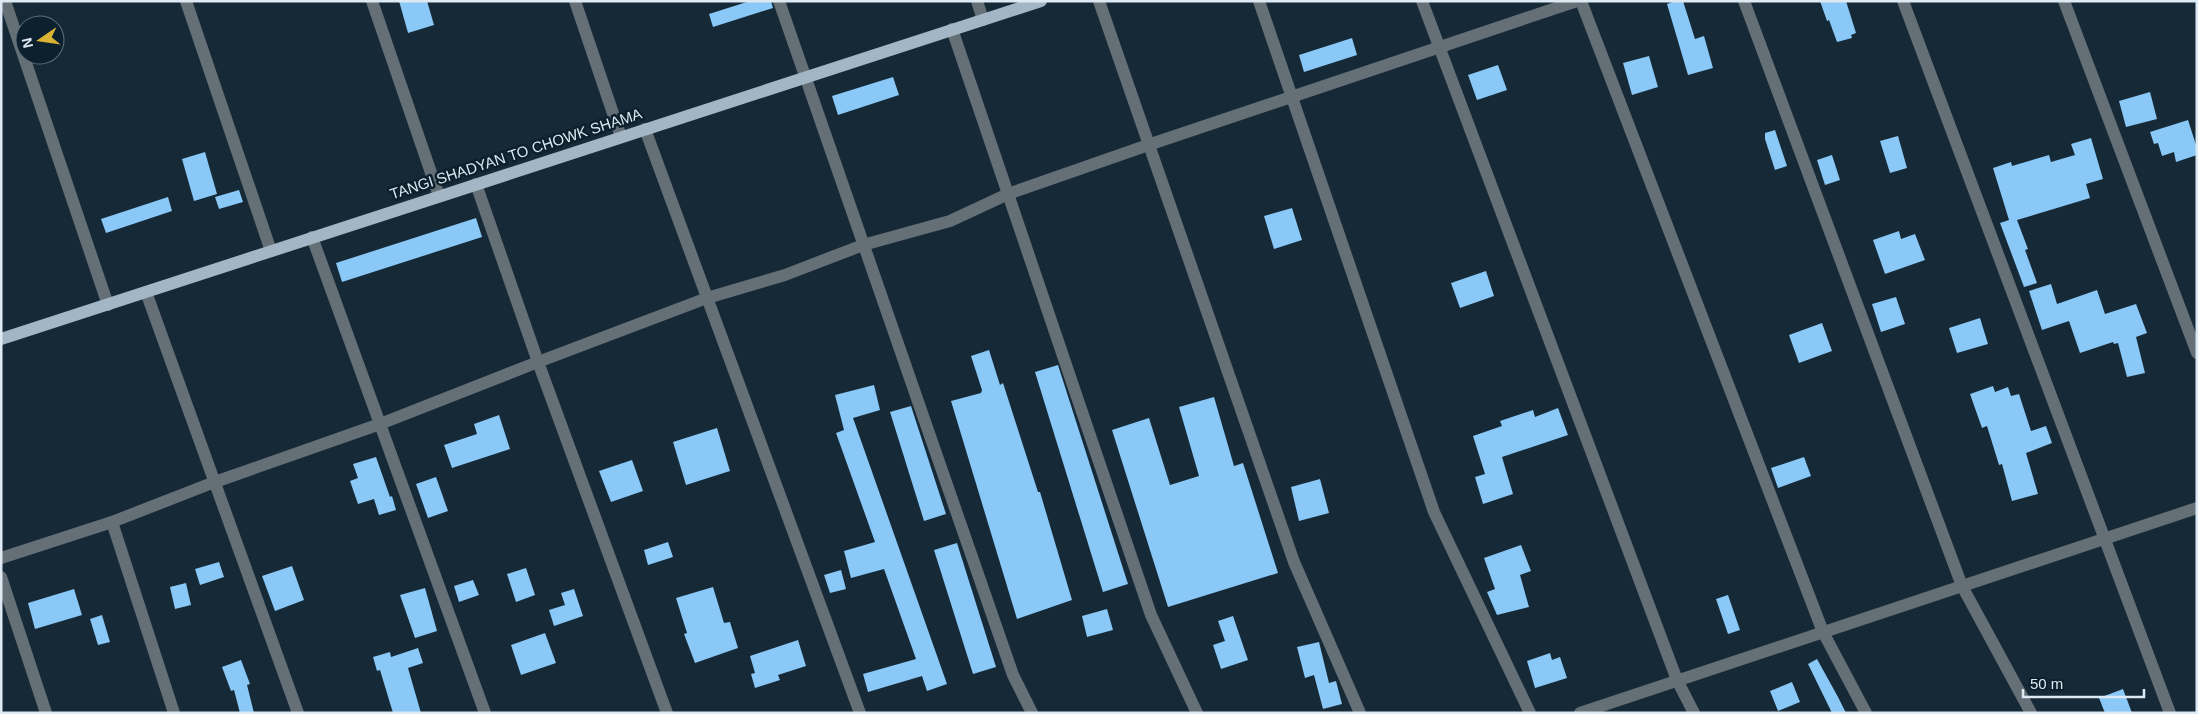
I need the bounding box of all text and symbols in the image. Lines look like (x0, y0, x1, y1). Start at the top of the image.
north arrow (15, 15, 65, 65)
text: N (18, 36, 36, 50)
street label: TANGI SHADYAN TO CHOWK SHAMA (388, 105, 644, 202)
scale bar (2023, 666, 2144, 698)
text: 50 m (2030, 675, 2063, 692)

